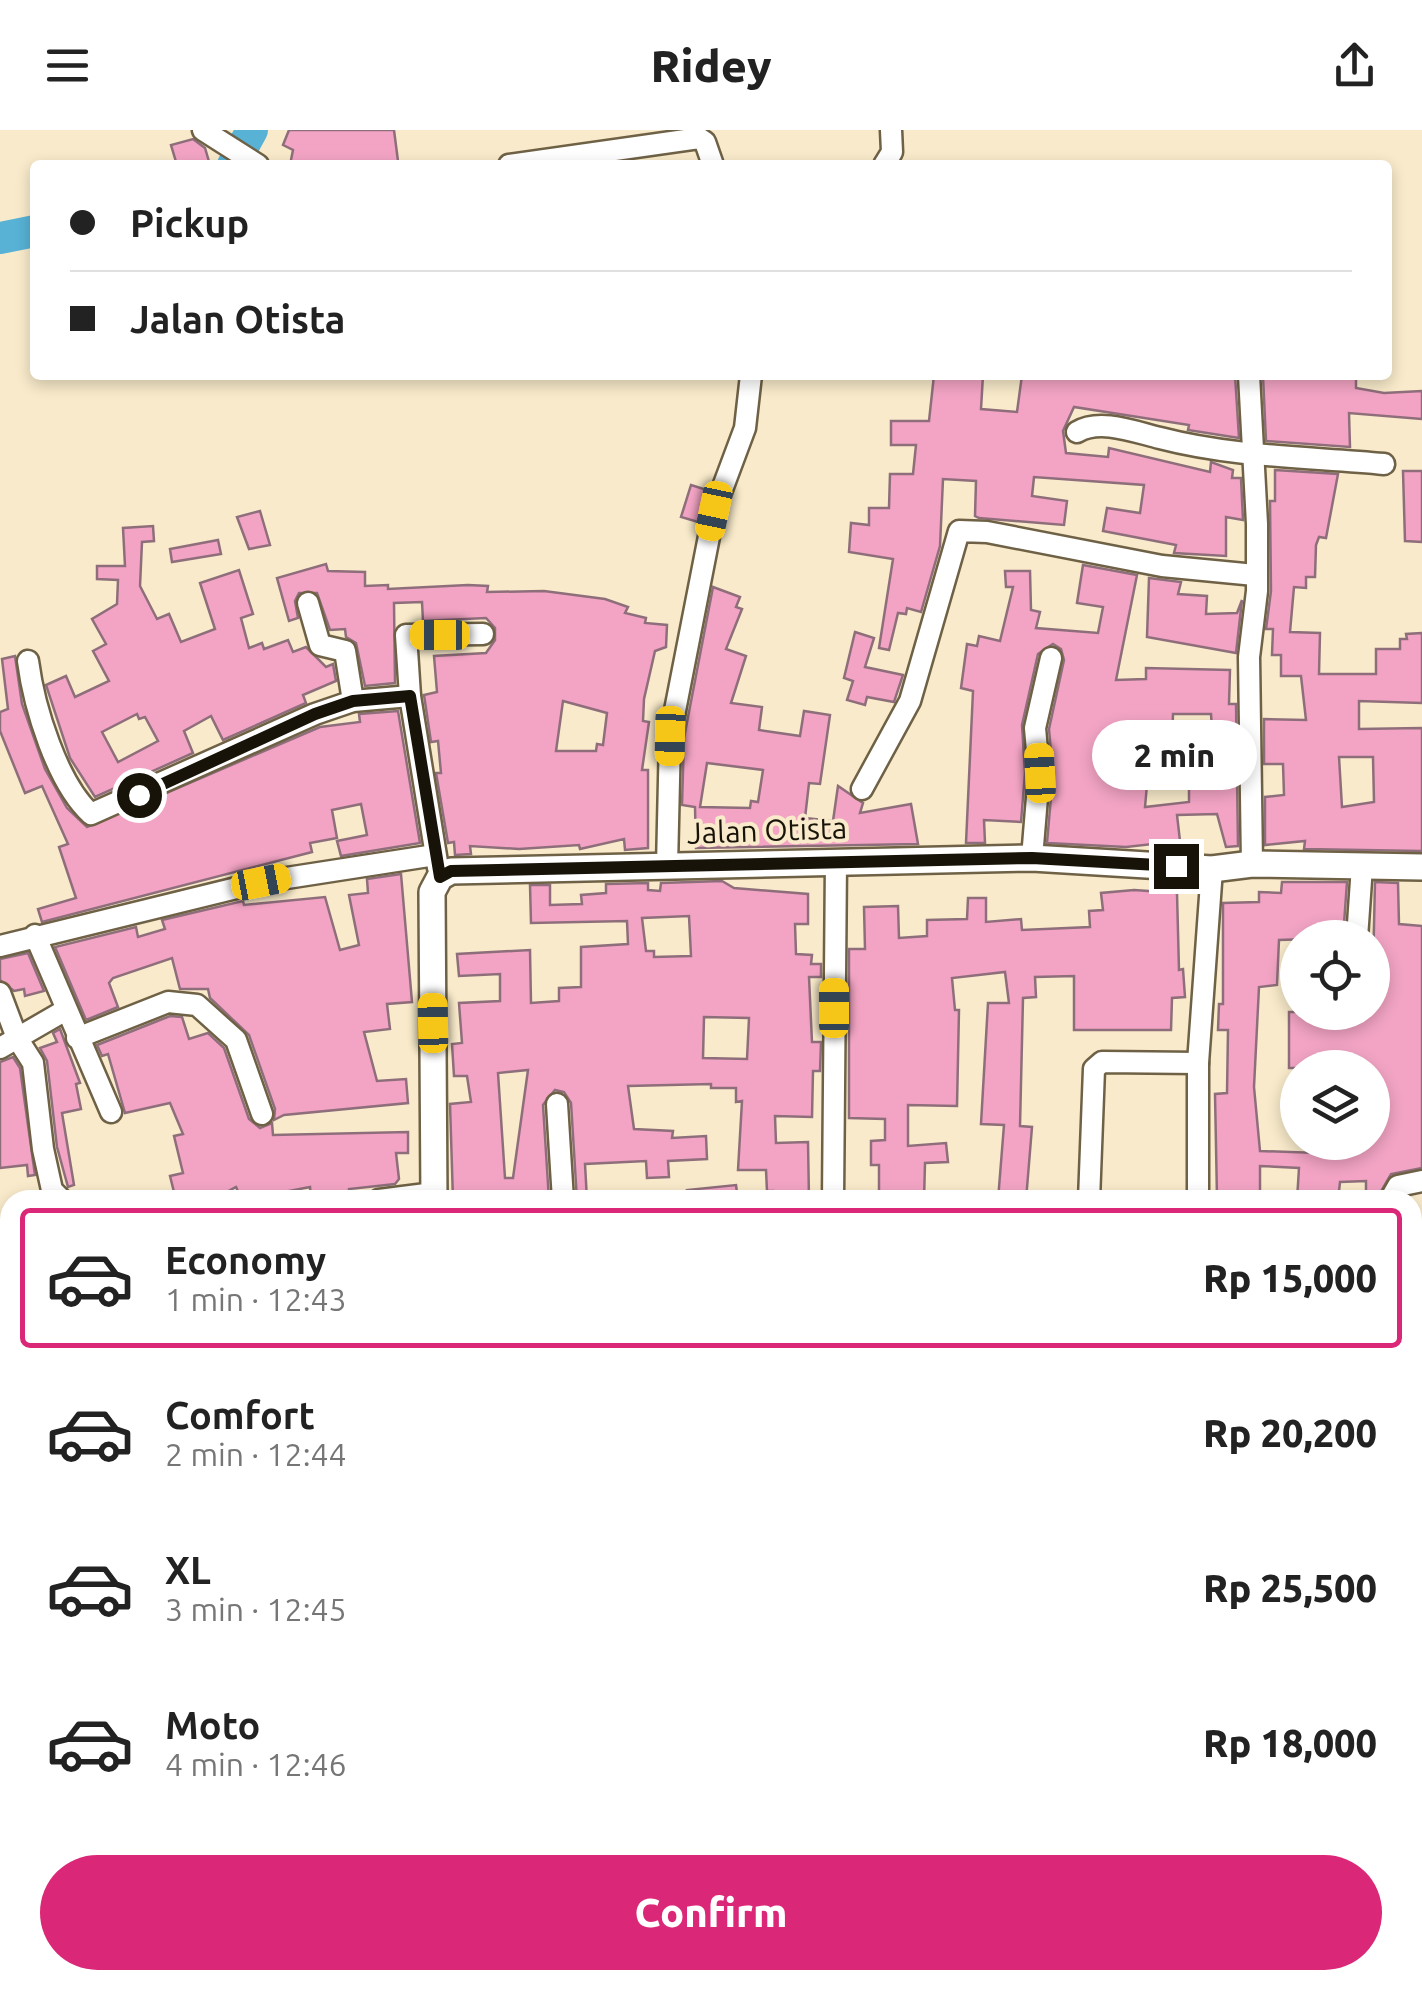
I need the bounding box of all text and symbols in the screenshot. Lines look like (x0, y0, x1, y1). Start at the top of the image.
icon: menu (40, 38, 95, 93)
icon: share (1327, 38, 1382, 93)
text: Ridey (650, 40, 772, 91)
text: Pickup (130, 202, 249, 244)
text: Jalan Otista (130, 298, 345, 340)
car (693, 479, 735, 543)
car (410, 620, 470, 650)
car (654, 706, 686, 766)
callout: 2 min (1094, 721, 1258, 791)
text: 2 min (1134, 737, 1215, 773)
car (1023, 742, 1057, 804)
route start (117, 773, 162, 818)
street label: Jalan Otista (686, 810, 848, 850)
route end (1154, 844, 1199, 889)
car (229, 862, 293, 902)
map controls (1280, 920, 1390, 1160)
button: locate (1280, 920, 1390, 1030)
car (819, 978, 849, 1038)
car (417, 993, 449, 1053)
button: layers (1280, 1050, 1390, 1160)
icon: car (45, 1233, 135, 1323)
text: Economy (165, 1239, 326, 1281)
text: Rp 15,000 (1203, 1257, 1377, 1299)
text: 1 min · 12:43 (165, 1281, 347, 1317)
icon: car (45, 1388, 135, 1478)
text: Comfort (165, 1394, 315, 1436)
text: Rp 20,200 (1203, 1412, 1377, 1454)
text: 2 min · 12:44 (165, 1436, 347, 1472)
icon: car (45, 1543, 135, 1633)
text: XL (165, 1549, 211, 1591)
text: Rp 25,500 (1203, 1567, 1377, 1609)
text: 3 min · 12:45 (165, 1591, 347, 1627)
icon: car (45, 1698, 135, 1788)
text: Moto (165, 1704, 260, 1746)
text: Rp 18,000 (1203, 1722, 1377, 1764)
text: 4 min · 12:46 (165, 1746, 347, 1782)
button: Confirm (40, 1855, 1382, 1970)

